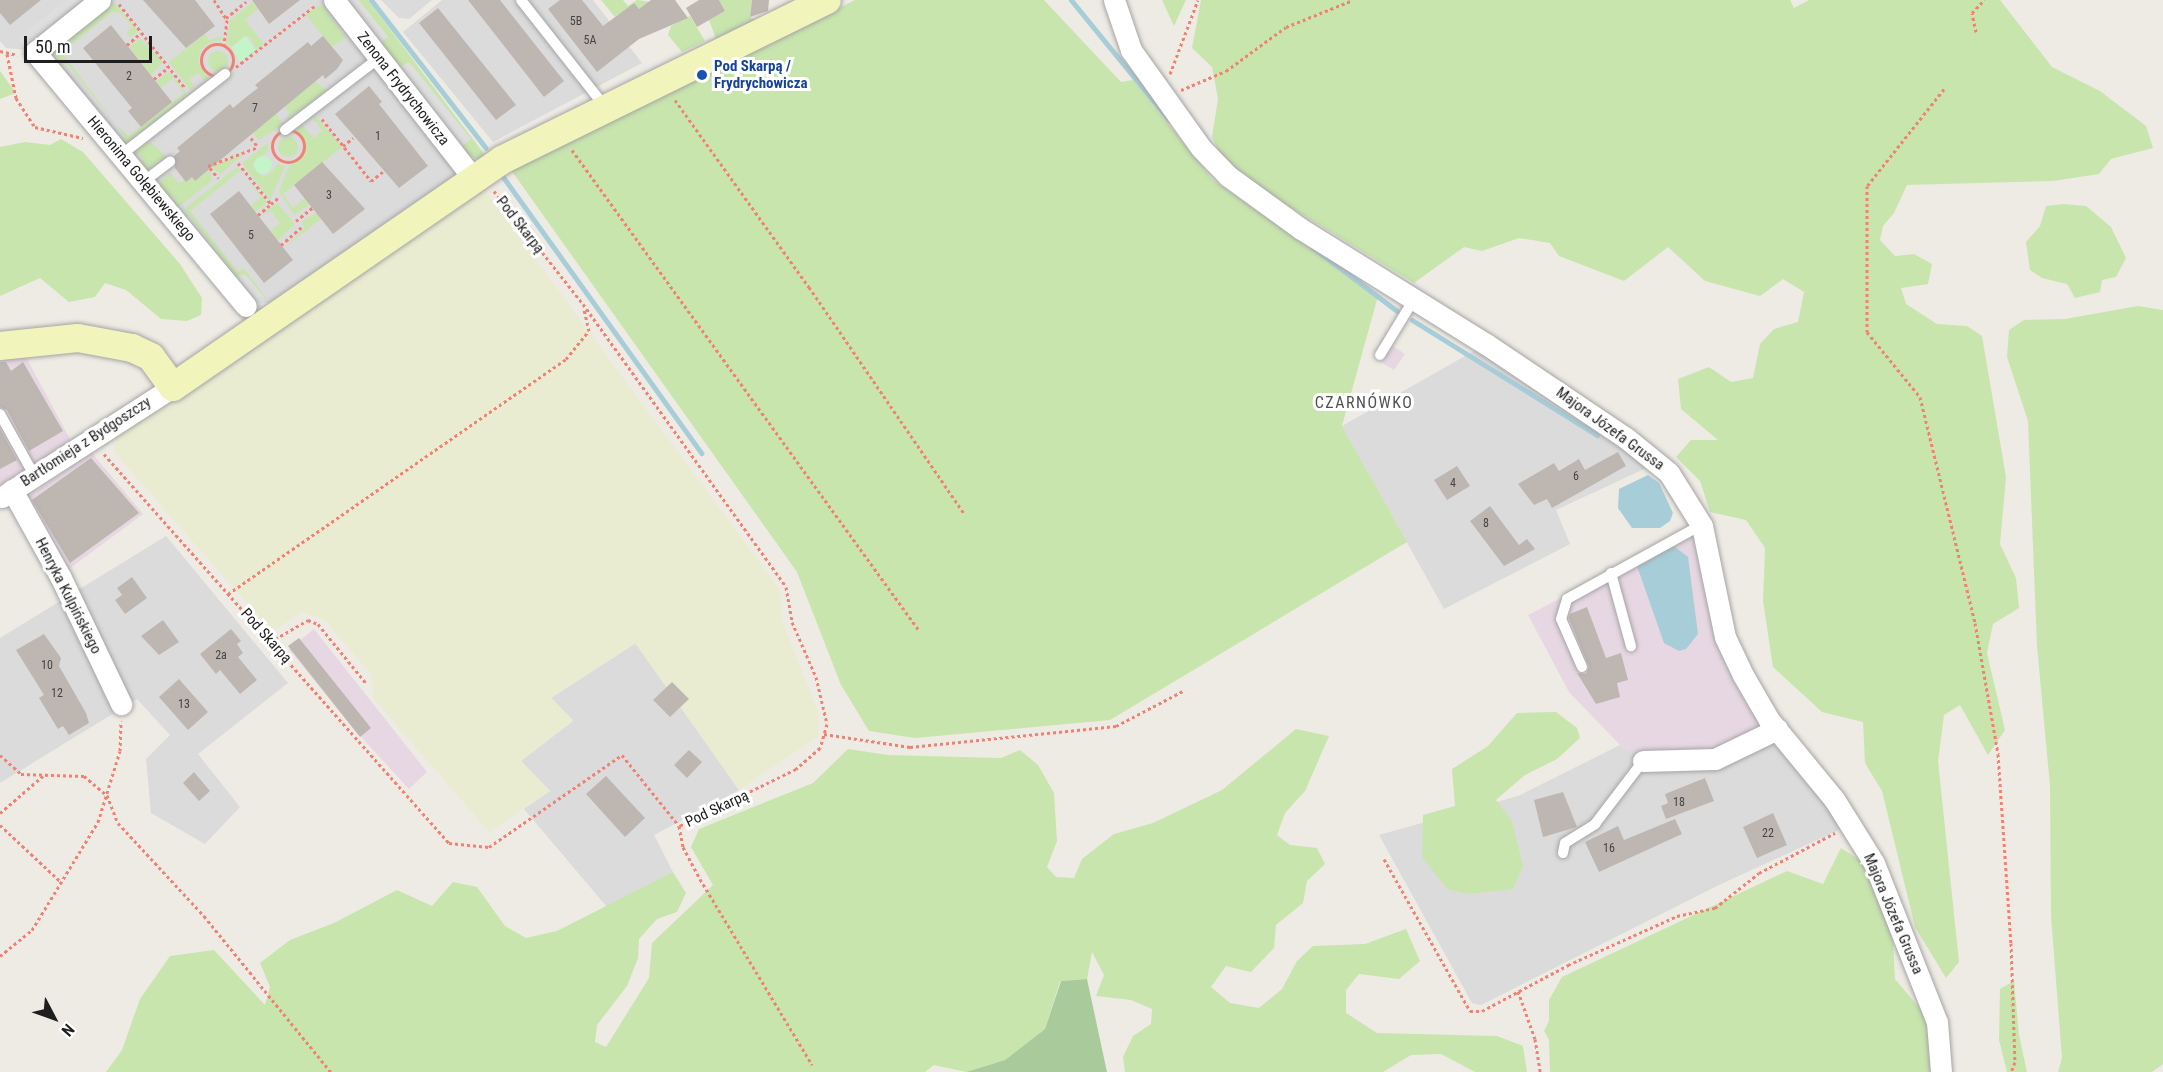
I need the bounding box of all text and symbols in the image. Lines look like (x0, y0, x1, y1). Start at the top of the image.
house number: 5B (570, 15, 582, 29)
scale bar (27, 24, 154, 62)
street label: Zenona Frydrychowicza (353, 29, 453, 149)
house number: 5A (584, 34, 596, 48)
text: 50 m (35, 36, 70, 57)
place label: Pod Skarpą / Frydrychowicza (714, 57, 808, 92)
marker: Pod Skarpą / Frydrychowicza (695, 68, 709, 82)
house number: 2 (126, 70, 132, 84)
house number: 7 (252, 102, 258, 116)
street label: Hieronima Gołębiewskiego (83, 113, 199, 245)
house number: 1 (375, 130, 381, 144)
house number: 3 (326, 189, 332, 203)
street label: Pod Skarpą (492, 193, 548, 257)
house number: 5 (248, 229, 254, 243)
street label: Majora Józefa Grussa (1552, 384, 1668, 474)
street label: Bartłomieja z Bydgoszczy (18, 393, 154, 491)
district label: CZARNÓWKO (1315, 393, 1413, 413)
house number: 6 (1573, 470, 1579, 484)
house number: 4 (1450, 477, 1456, 491)
house number: 8 (1483, 517, 1489, 531)
street label: Henryka Kulpińskiego (31, 535, 105, 657)
street label: Pod Skarpą (237, 605, 295, 667)
house number: 2a (215, 649, 227, 663)
house number: 10 (41, 659, 53, 673)
house number: 12 (51, 687, 63, 701)
house number: 13 (178, 698, 190, 712)
street label: Pod Skarpą (683, 787, 751, 831)
house number: 18 (1673, 796, 1685, 810)
house number: 22 (1762, 827, 1774, 841)
house number: 16 (1603, 842, 1615, 856)
street label: Majora Józefa Grussa (1859, 851, 1927, 977)
north arrow (24, 988, 84, 1048)
text: N (58, 1020, 78, 1040)

